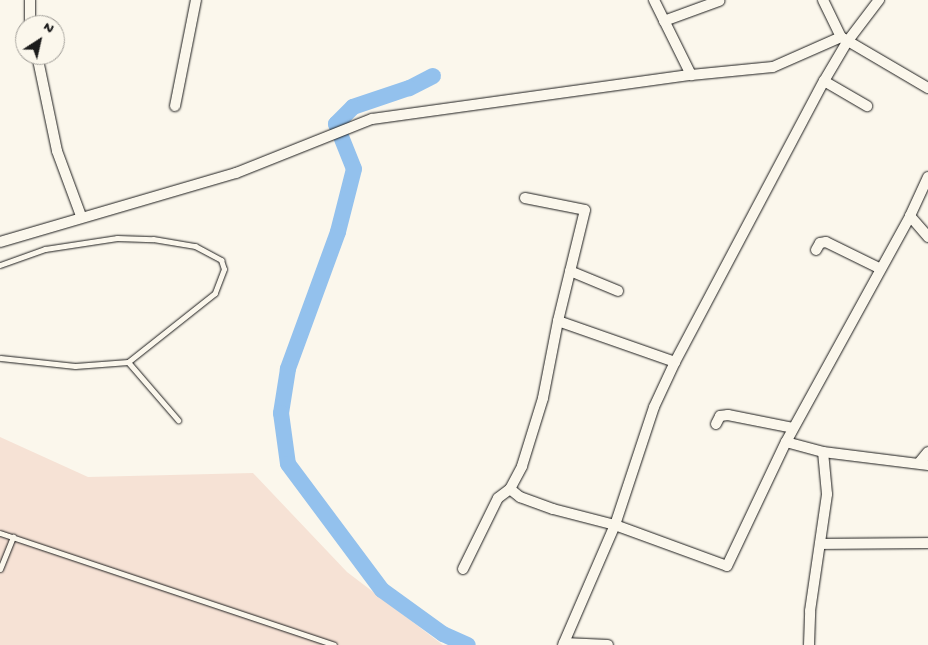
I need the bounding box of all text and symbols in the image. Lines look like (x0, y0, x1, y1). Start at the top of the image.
north arrow (15, 15, 65, 65)
text: N (40, 19, 57, 38)

